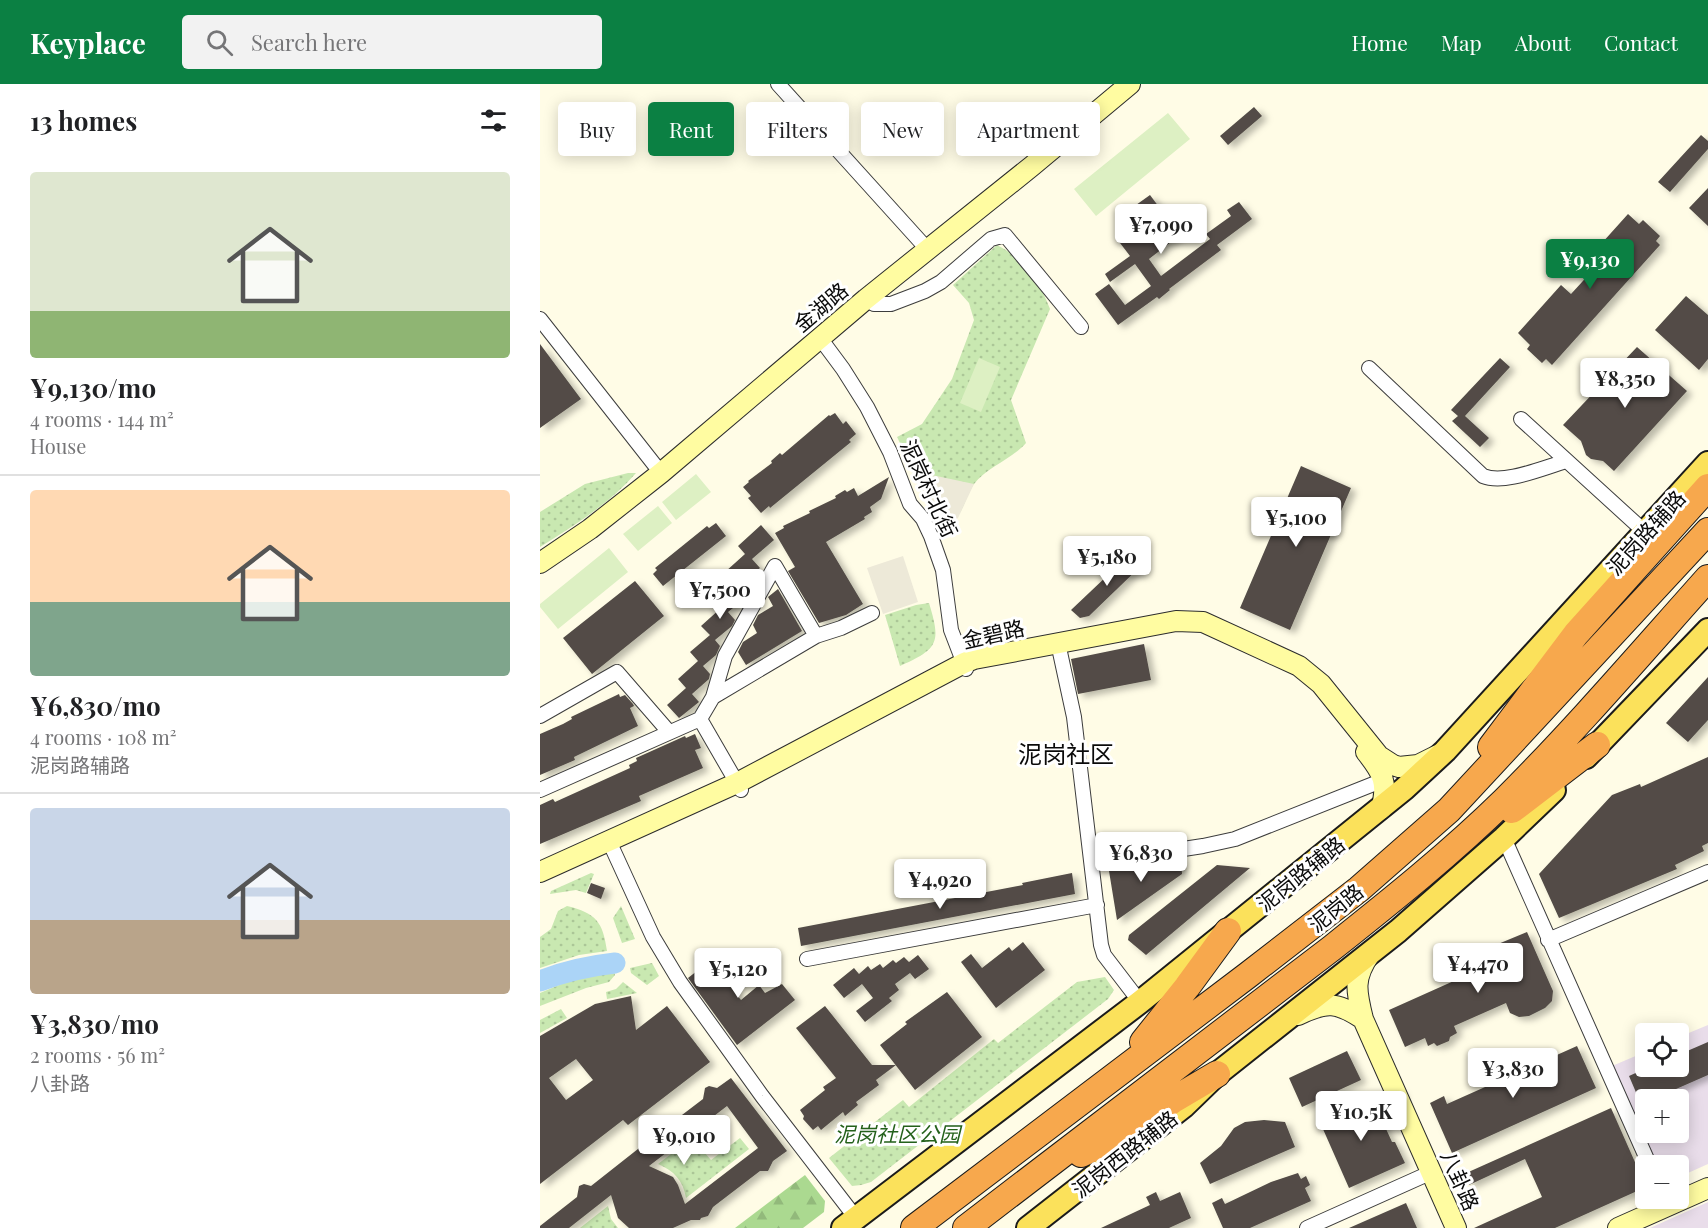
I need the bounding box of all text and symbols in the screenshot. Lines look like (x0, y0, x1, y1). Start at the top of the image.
search box (182, 15, 602, 69)
text: Keyplace (30, 24, 146, 61)
icon: search (203, 26, 236, 59)
text: Search here (251, 27, 367, 57)
text: Home (1352, 28, 1408, 56)
text: Map (1441, 28, 1482, 56)
text: About (1515, 28, 1571, 56)
text: Contact (1604, 28, 1678, 56)
chip: Buy (558, 102, 636, 156)
chip: Rent (648, 102, 734, 156)
chip: Filters (746, 102, 849, 156)
chip: New (861, 102, 944, 156)
chip: Apartment (956, 102, 1100, 156)
text: 13 homes (30, 103, 137, 138)
icon: filters (477, 104, 510, 137)
pin: ¥7,090 (1112, 204, 1210, 255)
text: ¥7,090 (1129, 210, 1193, 237)
icon: home (216, 211, 324, 319)
pin: ¥9,130 (1541, 239, 1639, 290)
text: ¥9,130 (1560, 245, 1620, 272)
street label: 金湖路 (787, 275, 853, 337)
pin: ¥8,350 (1576, 358, 1674, 409)
text: ¥8,350 (1594, 364, 1656, 391)
text: ¥9,130/mo (30, 370, 156, 405)
text: 4 rooms · 144 m² (30, 405, 174, 432)
text: House (30, 432, 86, 459)
street label: 泥岗村北街 (895, 435, 965, 541)
street label: 泥岗路辅路 (1599, 484, 1691, 580)
pin: ¥5,100 (1247, 497, 1345, 548)
text: ¥5,100 (1265, 503, 1327, 530)
icon: home (216, 529, 324, 637)
pin: ¥5,180 (1058, 536, 1156, 587)
text: ¥5,180 (1077, 542, 1137, 569)
pin: ¥7,500 (671, 569, 769, 620)
text: ¥7,500 (689, 575, 751, 602)
street label: 金碧路 (959, 612, 1027, 654)
text: ¥6,830/mo (30, 688, 161, 723)
text: 4 rooms · 108 m² (30, 723, 177, 750)
district label: 泥岗社区 (1018, 737, 1114, 769)
text: 泥岗路辅路 (30, 751, 130, 778)
street label: 泥岗路辅路 (1251, 830, 1349, 916)
pin: ¥6,830 (1092, 832, 1190, 883)
text: ¥6,830 (1109, 838, 1173, 865)
icon: home (216, 847, 324, 955)
pin: ¥4,920 (891, 859, 989, 910)
text: ¥4,920 (908, 865, 972, 892)
street label: 泥岗路 (1303, 877, 1367, 937)
pin: ¥4,470 (1429, 943, 1527, 994)
pin: ¥5,120 (689, 948, 787, 999)
text: ¥4,470 (1447, 949, 1509, 976)
text: ¥5,120 (708, 954, 768, 981)
text: ¥3,830/mo (30, 1006, 159, 1041)
map controls (1635, 1023, 1689, 1209)
button: locate (1635, 1023, 1689, 1077)
text: 2 rooms · 56 m² (30, 1041, 165, 1068)
pin: ¥3,830 (1464, 1048, 1562, 1099)
text: ¥3,830 (1482, 1054, 1544, 1081)
text: 八卦路 (30, 1069, 90, 1096)
button: + (1635, 1089, 1689, 1143)
pin: ¥10.5K (1312, 1091, 1410, 1142)
text: ¥10.5K (1330, 1097, 1392, 1124)
street label: 泥岗西路辅路 (1066, 1103, 1182, 1203)
pin: ¥9,010 (635, 1115, 733, 1166)
park label: 泥岗社区公园 (834, 1119, 963, 1147)
text: ¥9,010 (652, 1121, 716, 1148)
street label: 八卦路 (1435, 1146, 1487, 1214)
button: − (1635, 1155, 1689, 1209)

